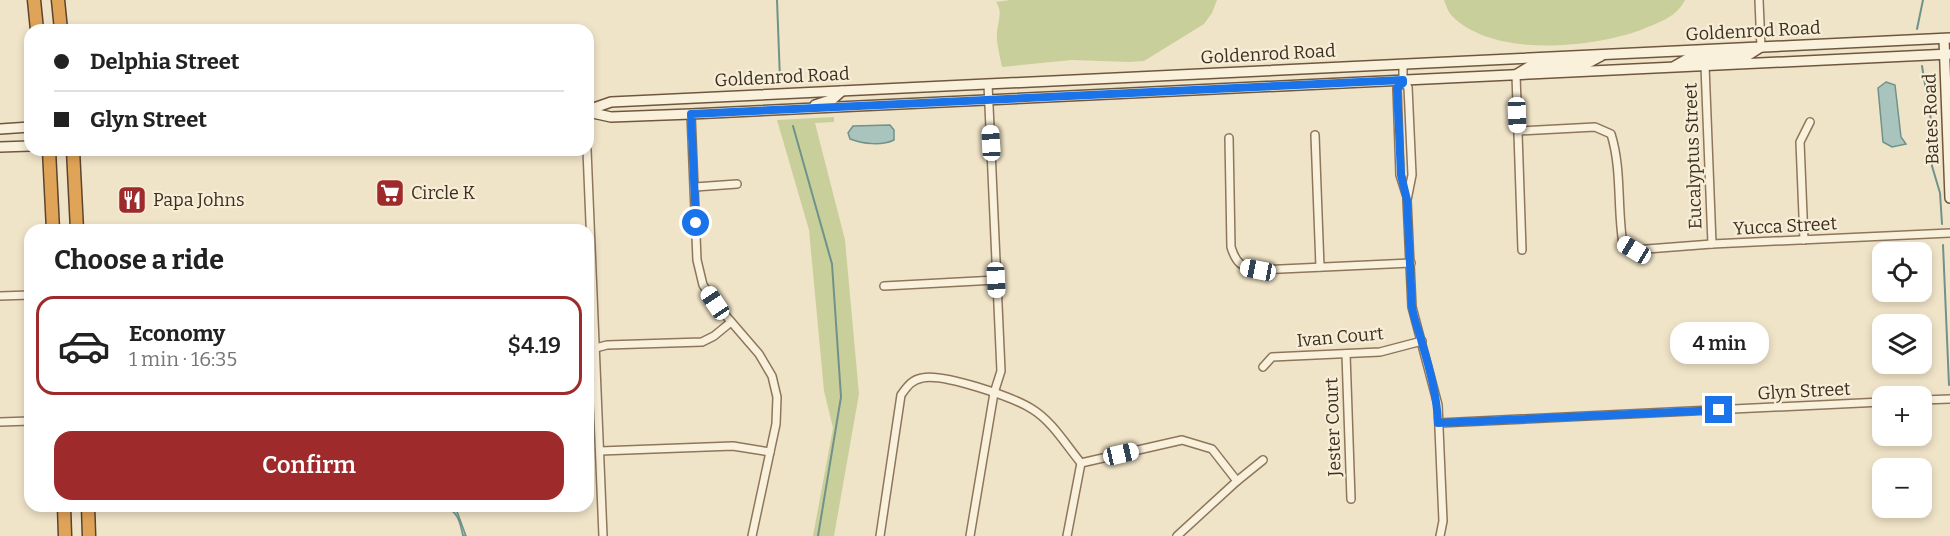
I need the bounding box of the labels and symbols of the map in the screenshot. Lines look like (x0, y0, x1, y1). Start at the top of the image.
street label: Goldenrod Road (1685, 16, 1821, 46)
street label: Goldenrod Road (1200, 39, 1336, 69)
street label: Goldenrod Road (714, 62, 850, 92)
street label: Bates Road (1918, 72, 1944, 165)
street label: Eucalyptus Street (1679, 82, 1707, 230)
car (1507, 97, 1527, 133)
car (981, 125, 1001, 161)
supermarket icon: Circle K (374, 177, 406, 209)
place label: Circle K (411, 182, 476, 204)
restaurant icon: Papa Johns (116, 184, 148, 216)
place label: Papa Johns (153, 189, 245, 211)
route start (682, 209, 709, 236)
street label: Yucca Street (1733, 212, 1838, 240)
car (1614, 233, 1654, 267)
car (1239, 258, 1277, 282)
car (986, 262, 1006, 298)
car (697, 283, 733, 323)
street label: Ivan Court (1296, 322, 1385, 352)
callout: 4 min (1670, 323, 1768, 365)
street label: Jester Court (1320, 377, 1346, 478)
street label: Glyn Street (1757, 378, 1852, 404)
route end (1705, 396, 1732, 423)
car (1101, 441, 1141, 467)

